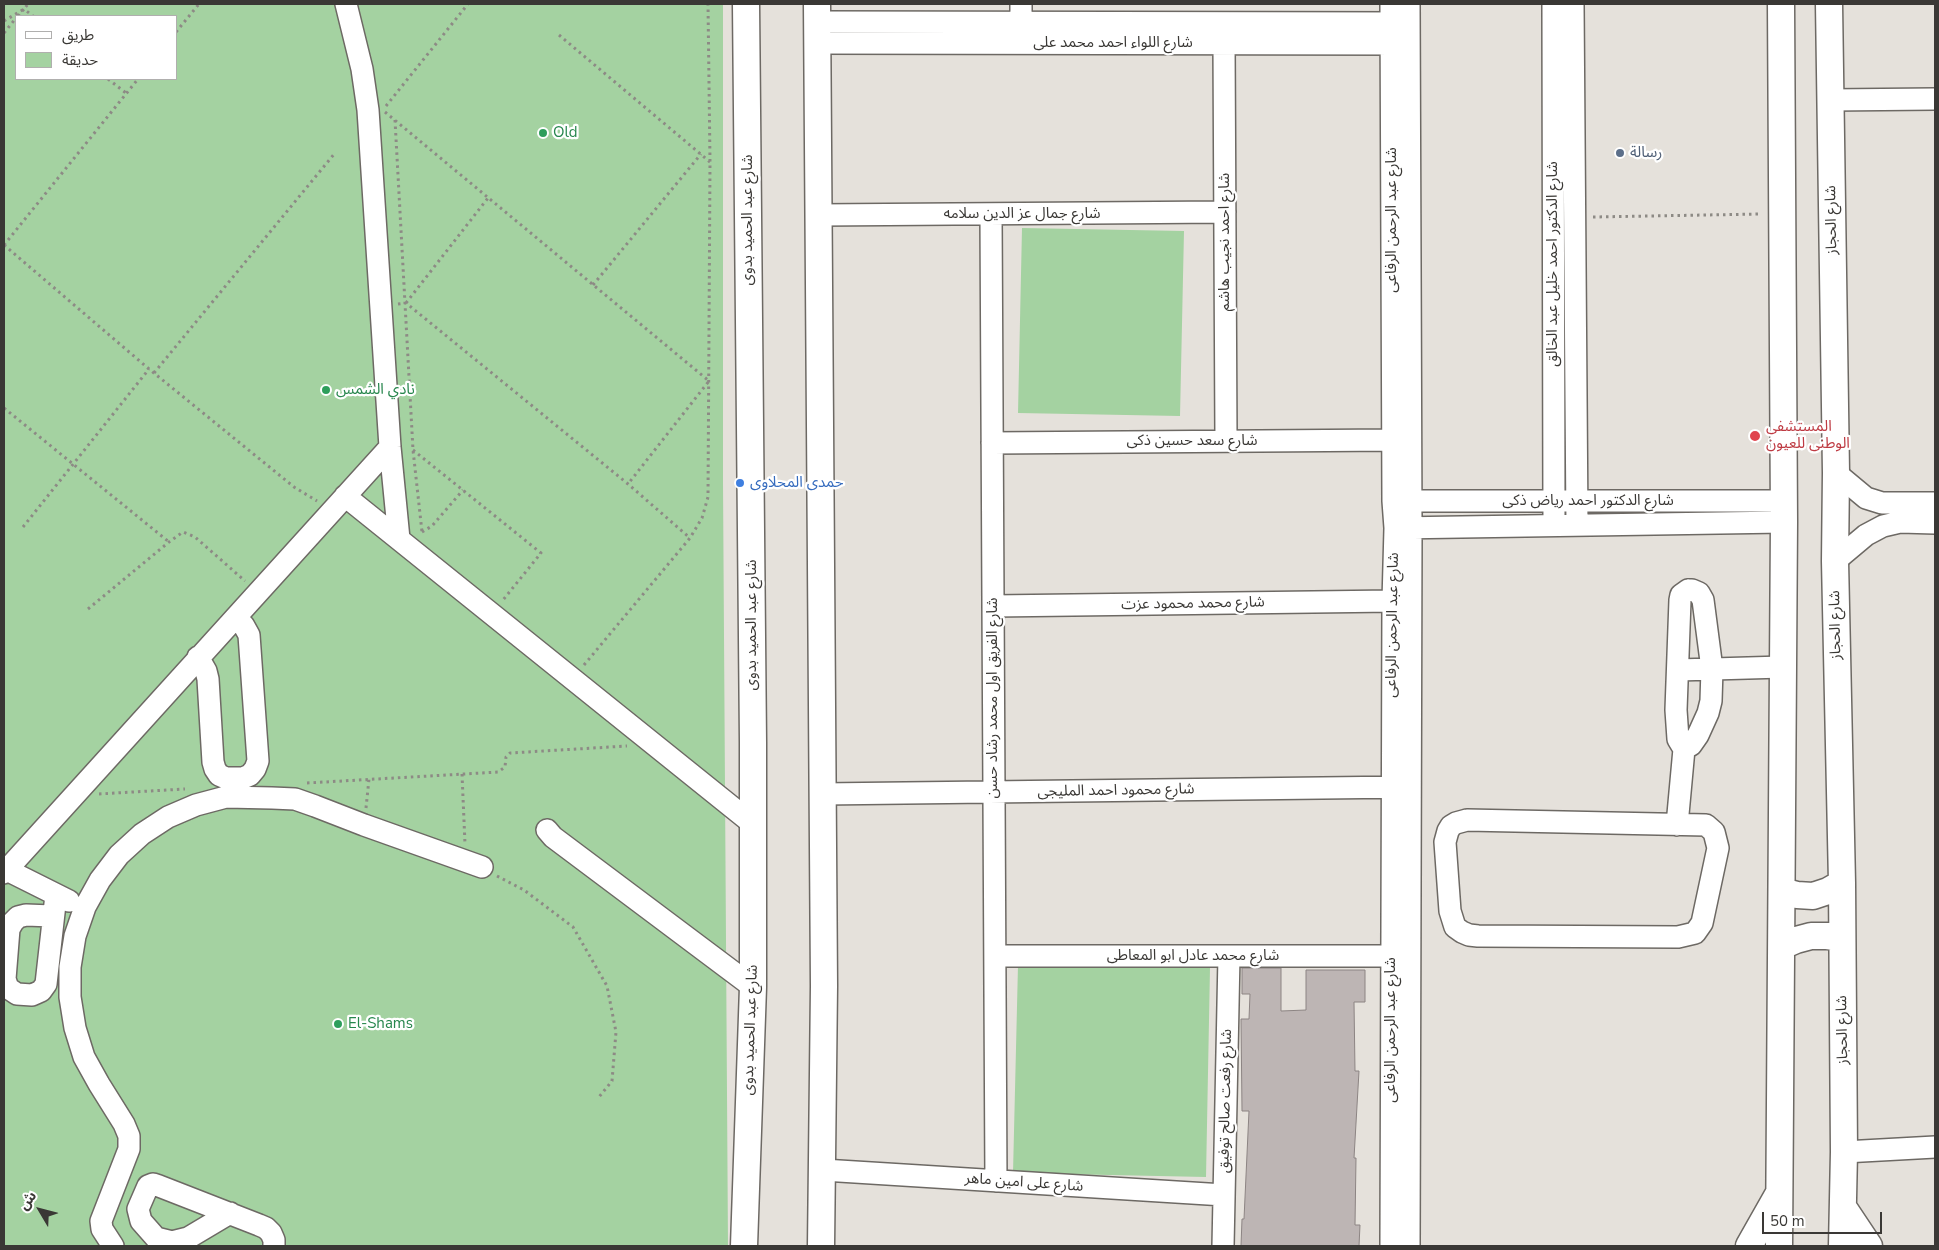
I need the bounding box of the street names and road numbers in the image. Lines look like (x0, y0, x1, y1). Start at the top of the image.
street label: شارع اللواء احمد محمد على (1033, 34, 1193, 52)
street label: شارع عبد الرحمن الرفاعى (1383, 147, 1401, 293)
street label: شارع عبد الحميد بدوى (739, 155, 757, 285)
street label: شارع الدكتور احمد خليل عبد الخالق (1544, 161, 1562, 367)
street label: شارع احمد نجيب هاشم (1216, 173, 1234, 311)
street label: شارع الحجاز (1822, 185, 1842, 255)
street label: شارع جمال عز الدين سلامه (943, 205, 1101, 223)
street label: شارع سعد حسين ذكى (1127, 432, 1257, 450)
street label: شارع الدكتور احمد رياض ذكى (1502, 492, 1674, 510)
street label: شارع عبد الرحمن الرفاعى (1383, 552, 1403, 698)
street label: شارع عبد الحميد بدوى (743, 560, 761, 690)
street label: شارع الحجاز (1826, 590, 1846, 660)
street label: شارع محمد محمود عزت (1121, 594, 1265, 614)
street label: شارع الفريق اول محمد رشاد حسن (984, 597, 1002, 799)
street label: شارع محمود احمد المليجى (1037, 781, 1195, 801)
street label: شارع محمد عادل ابو المعاطى (1107, 947, 1279, 965)
street label: شارع عبد الرحمن الرفاعى (1382, 957, 1400, 1103)
street label: شارع عبد الحميد بدوى (740, 964, 762, 1096)
street label: شارع الحجاز (1833, 995, 1853, 1065)
street label: شارع رفعت صالح توفيق (1216, 1029, 1236, 1173)
street label: شارع على امين ماهر (964, 1170, 1084, 1196)

